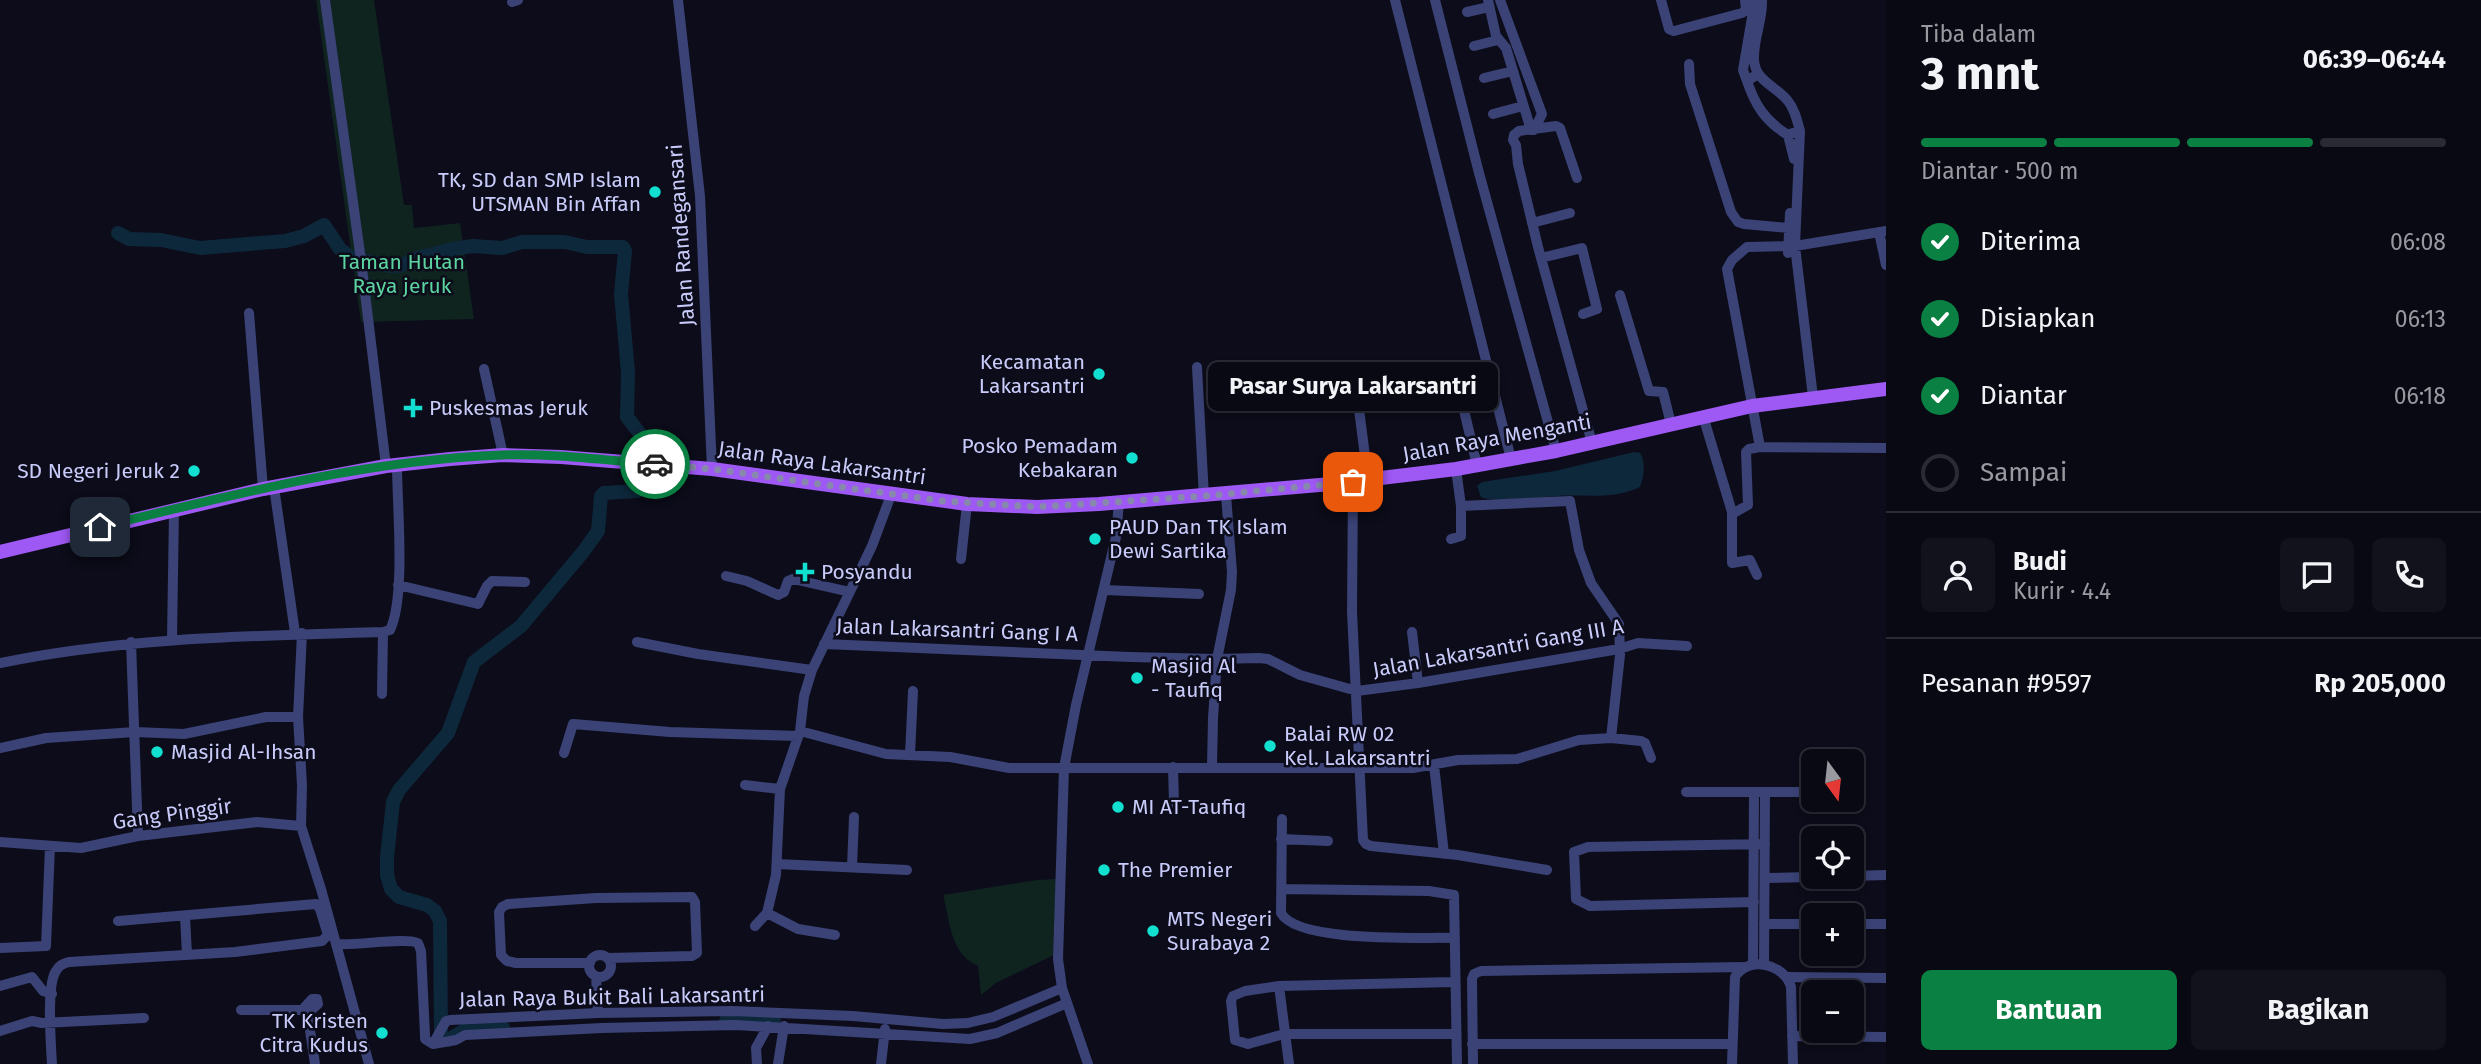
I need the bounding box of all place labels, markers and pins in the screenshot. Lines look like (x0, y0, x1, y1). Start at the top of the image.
place label: TK, SD dan SMP Islam UTSMAN Bin Affan (438, 167, 641, 217)
marker: TK, SD dan SMP Islam UTSMAN Bin Affan (647, 184, 663, 200)
place label: Kecamatan Lakarsantri (979, 349, 1085, 399)
callout: Pasar Surya Lakarsantri (1208, 363, 1498, 412)
marker: Kecamatan Lakarsantri (1091, 366, 1107, 382)
place label: Puskesmas Jeruk (429, 395, 588, 421)
marker: Puskesmas Jeruk (403, 398, 423, 418)
place label: Posko Pemadam Kebakaran (962, 433, 1118, 483)
marker: Posko Pemadam Kebakaran (1124, 450, 1140, 466)
pin (1323, 452, 1383, 512)
place label: SD Negeri Jeruk 2 (17, 458, 180, 484)
marker: SD Negeri Jeruk 2 (186, 463, 202, 479)
pin (70, 497, 130, 557)
place label: PAUD Dan TK Islam Dewi Sartika (1109, 514, 1288, 564)
marker: PAUD Dan TK Islam Dewi Sartika (1087, 531, 1103, 547)
place label: Posyandu (821, 559, 913, 585)
marker: Posyandu (795, 562, 815, 582)
place label: Masjid Al - Taufiq (1151, 653, 1236, 703)
marker: Masjid Al - Taufiq (1129, 670, 1145, 686)
place label: Balai RW 02 Kel. Lakarsantri (1284, 721, 1431, 771)
marker: Balai RW 02 Kel. Lakarsantri (1262, 738, 1278, 754)
place label: Masjid Al-Ihsan (171, 739, 317, 765)
marker: Masjid Al-Ihsan (149, 744, 165, 760)
place label: MI AT-Taufiq (1132, 794, 1246, 820)
marker: MI AT-Taufiq (1110, 799, 1126, 815)
place label: The Premier (1118, 857, 1232, 883)
marker: The Premier (1096, 862, 1112, 878)
place label: MTS Negeri Surabaya 2 (1167, 906, 1272, 956)
marker: MTS Negeri Surabaya 2 (1145, 923, 1161, 939)
place label: TK Kristen Citra Kudus (259, 1008, 368, 1058)
marker: TK Kristen Citra Kudus (374, 1025, 390, 1041)

